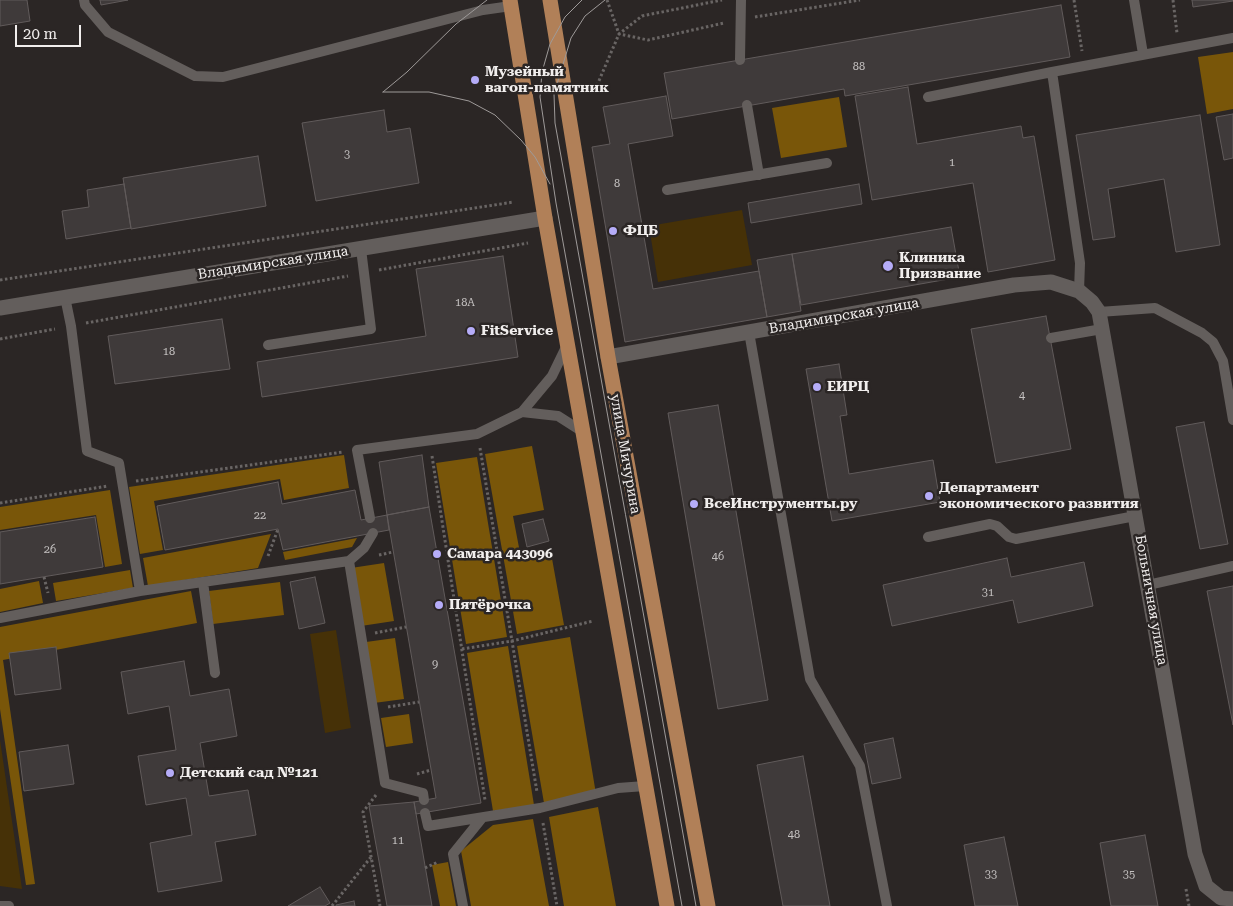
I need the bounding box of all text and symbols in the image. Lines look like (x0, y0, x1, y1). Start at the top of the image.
scale bar (18, 15, 84, 47)
text: 20 m (23, 25, 57, 43)
house number: 88 (853, 60, 865, 74)
place label: Музейный вагон-памятник (485, 64, 609, 96)
marker: Музейный вагон-памятник (469, 74, 481, 86)
house number: 3 (344, 148, 350, 162)
house number: 1 (949, 156, 955, 170)
house number: 8 (614, 177, 620, 191)
place label: ФЦБ (623, 223, 658, 239)
marker: ФЦБ (607, 225, 619, 237)
street label: Владимирская улица (197, 243, 349, 283)
place label: Клиника Призвание (899, 250, 981, 282)
marker: Клиника Призвание (881, 259, 895, 273)
street label: Владимирская улица (768, 295, 920, 337)
house number: 18А (455, 296, 475, 310)
place label: FitService (481, 323, 553, 339)
marker: FitService (465, 325, 477, 337)
house number: 18 (163, 345, 175, 359)
place label: ЕИРЦ (827, 379, 869, 395)
marker: ЕИРЦ (811, 381, 823, 393)
house number: 4 (1019, 389, 1025, 403)
street label: улица Мичурина (606, 393, 644, 515)
place label: Департамент экономического развития (939, 480, 1139, 512)
marker: Департамент экономического развития (923, 490, 935, 502)
place label: ВсеИнструменты.ру (704, 496, 858, 512)
marker: ВсеИнструменты.ру (688, 498, 700, 510)
house number: 22 (254, 509, 266, 523)
street label: Больничная улица (1131, 534, 1171, 666)
house number: 26 (44, 543, 56, 557)
place label: Самара 443096 (447, 546, 553, 562)
marker: Самара 443096 (431, 548, 443, 560)
house number: 46 (712, 550, 724, 564)
house number: 31 (982, 586, 994, 600)
place label: Пятёрочка (449, 597, 531, 613)
marker: Пятёрочка (433, 599, 445, 611)
house number: 9 (432, 658, 438, 672)
place label: Детский сад №121 (180, 765, 318, 781)
marker: Детский сад №121 (164, 767, 176, 779)
house number: 48 (788, 828, 800, 842)
house number: 11 (392, 834, 404, 848)
house number: 33 (985, 868, 997, 882)
house number: 35 (1123, 868, 1135, 882)

